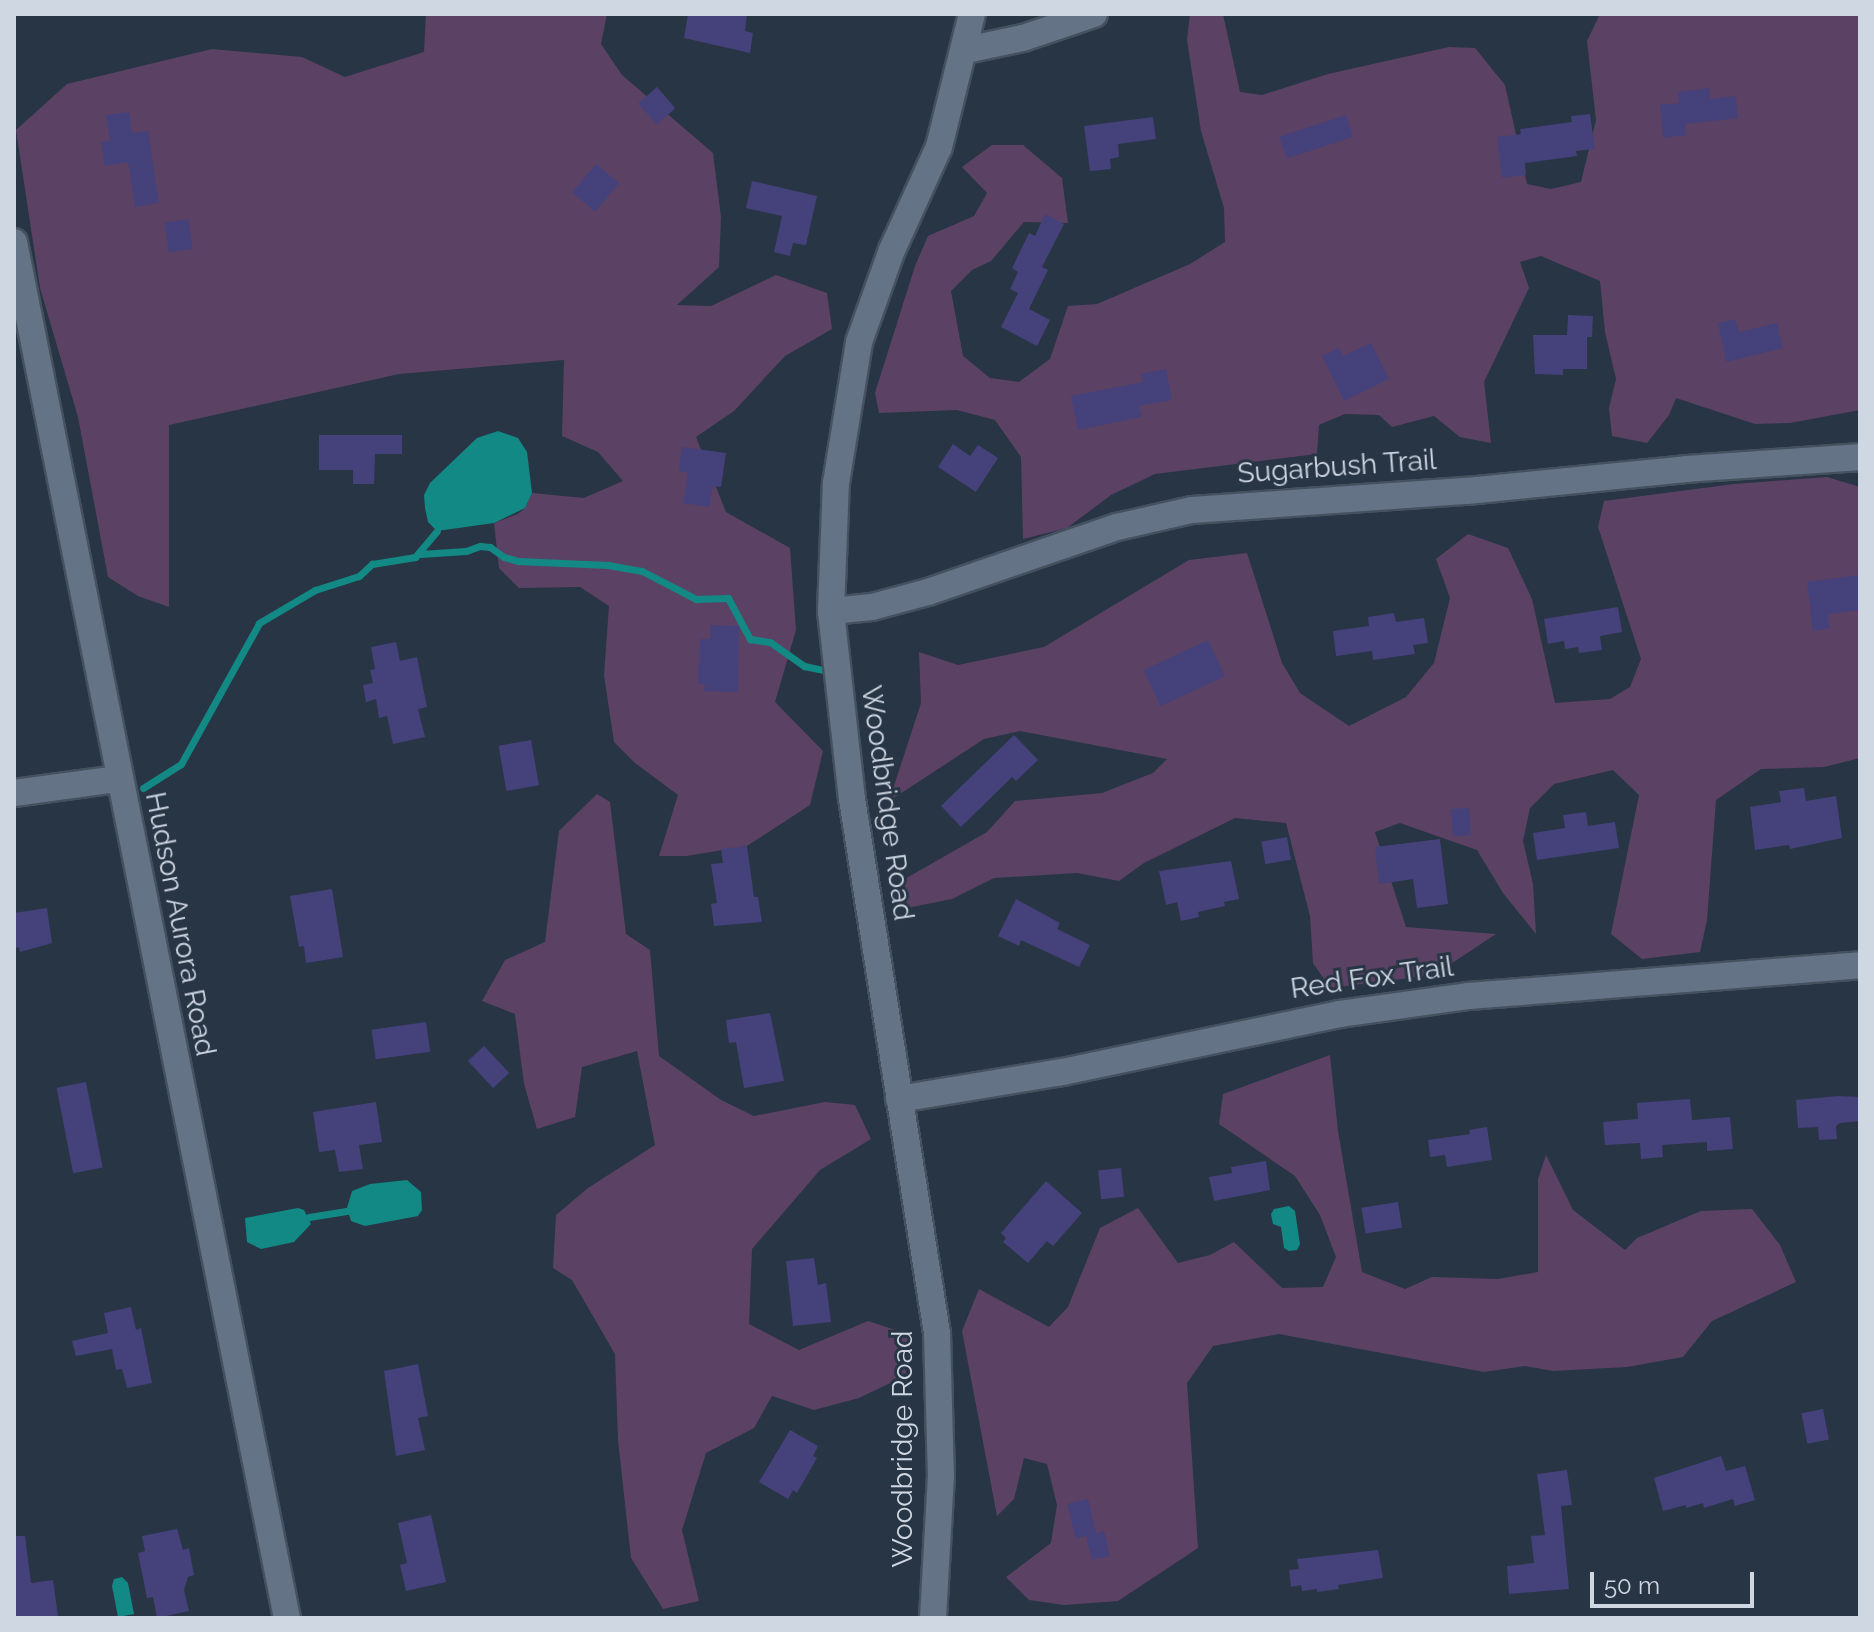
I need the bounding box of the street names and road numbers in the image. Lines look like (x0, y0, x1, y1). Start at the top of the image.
street label: Sugarbush Trail (1236, 443, 1438, 491)
street label: Woodbridge Road (854, 683, 920, 923)
street label: Hudson Aurora Road (138, 789, 222, 1059)
street label: Red Fox Trail (1288, 950, 1456, 1006)
street label: Woodbridge Road (886, 1331, 920, 1567)

